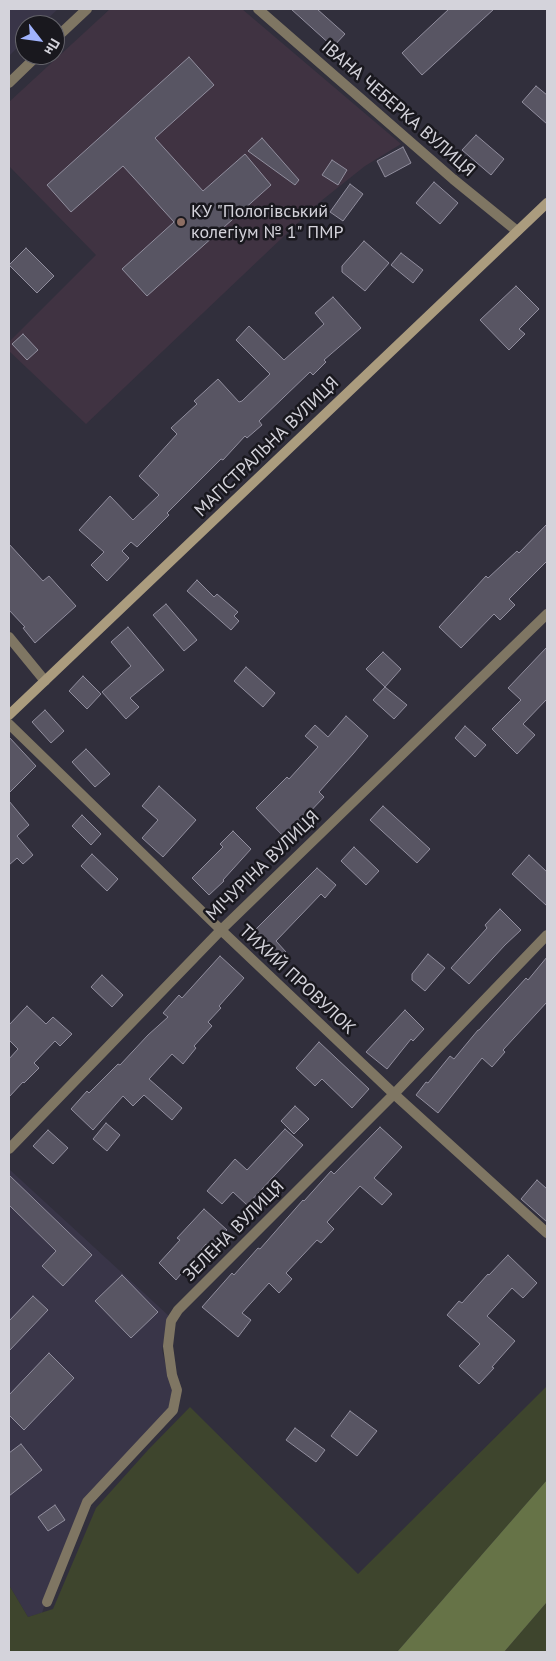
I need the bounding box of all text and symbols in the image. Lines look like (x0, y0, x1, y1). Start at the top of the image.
north arrow (15, 15, 65, 65)
text: Пн (40, 35, 64, 59)
street label: ІВАНА ЧЕБЕРКА ВУЛИЦЯ (317, 36, 479, 182)
place label: КУ "Пологівський колегіум № 1" ПМР (191, 201, 343, 243)
marker: КУ "Пологівський колегіум № 1" ПМР (175, 216, 187, 228)
street label: МАГІСТРАЛЬНА ВУЛИЦЯ (190, 373, 344, 521)
street label: МІЧУРІНА ВУЛИЦЯ (202, 806, 324, 926)
street label: ТИХИЙ ПРОВУЛОК (234, 921, 360, 1039)
street label: ЗЕЛЕНА ВУЛИЦЯ (179, 1176, 289, 1286)

